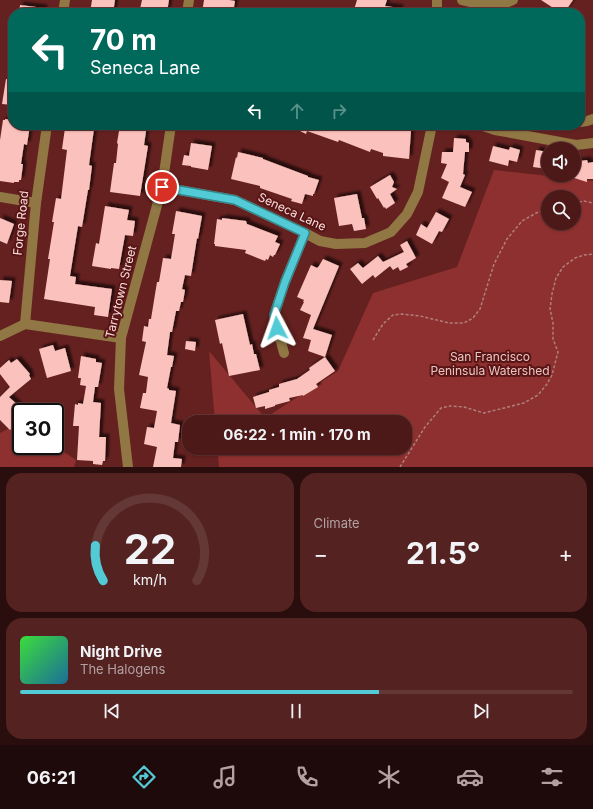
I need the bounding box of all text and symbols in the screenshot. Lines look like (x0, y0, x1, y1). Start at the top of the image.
text: 70 m (90, 23, 157, 57)
icon: left (24, 24, 76, 76)
text: Seneca Lane (90, 57, 200, 78)
icon: left (244, 100, 266, 122)
icon: ahead (286, 100, 308, 122)
icon: right (328, 100, 350, 122)
map controls (541, 142, 581, 230)
button: sound (541, 142, 581, 182)
pin (145, 170, 179, 204)
icon: arrive (151, 176, 173, 198)
street label: Seneca Lane (256, 189, 329, 234)
street label: Forge Road (10, 190, 31, 256)
button: search (541, 190, 581, 230)
street label: Tarrytown Street (102, 244, 139, 340)
position arrow (256, 307, 298, 349)
park label: San Francisco Peninsula Watershed (430, 349, 550, 378)
speed limit sign: 30 (12, 403, 64, 455)
text: 06:22 · 1 min · 170 m (223, 425, 371, 444)
text: Climate (314, 515, 360, 531)
text: 22 (124, 523, 176, 573)
text: 21.5° (406, 535, 480, 571)
text: − (314, 541, 328, 567)
text: + (558, 541, 573, 567)
text: km/h (133, 570, 167, 587)
text: Night Drive (80, 642, 162, 661)
text: The Halogens (80, 661, 165, 677)
icon: previous (101, 700, 123, 722)
icon: pause (285, 700, 307, 722)
icon: next (470, 700, 492, 722)
icon: directions (130, 763, 158, 791)
icon: music (211, 763, 239, 791)
icon: phone (293, 763, 321, 791)
icon: climate (375, 763, 403, 791)
icon: car (456, 763, 484, 791)
icon: filters (538, 763, 566, 791)
text: 06:21 (27, 767, 76, 788)

